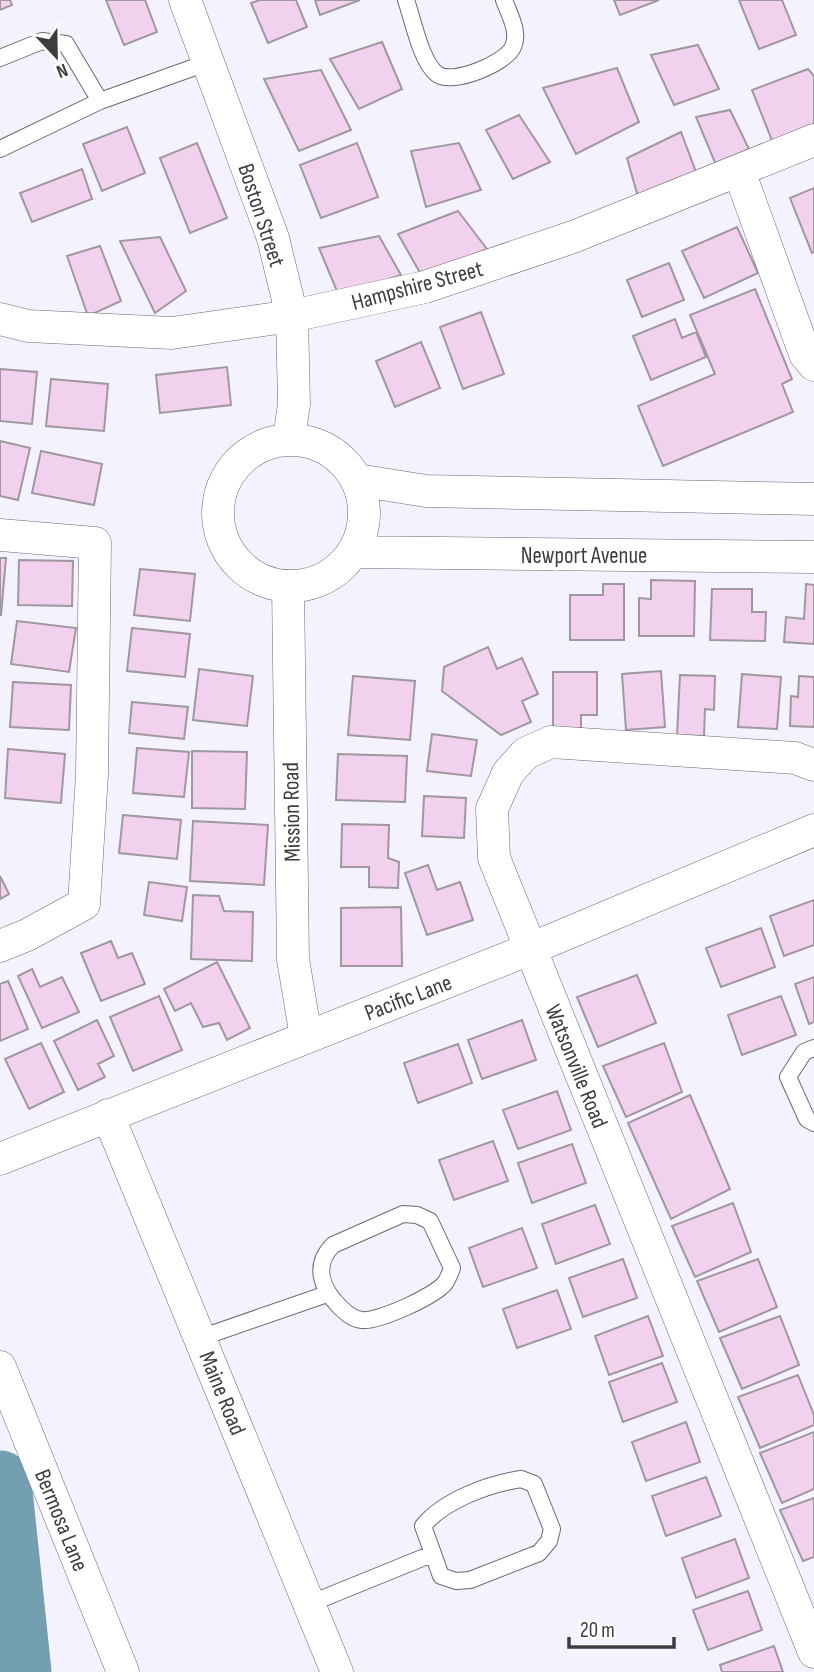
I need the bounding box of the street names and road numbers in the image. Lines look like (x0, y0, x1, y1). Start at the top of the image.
street label: Boston Street (231, 160, 291, 270)
street label: Hampshire Street (348, 255, 486, 317)
street label: Newport Avenue (521, 542, 647, 570)
street label: Mission Road (277, 762, 307, 862)
street label: Pacific Lane (361, 969, 456, 1027)
street label: Watsonville Road (539, 1001, 614, 1132)
street label: Maine Road (193, 1347, 252, 1439)
street label: Bermosa Lane (28, 1465, 94, 1575)

